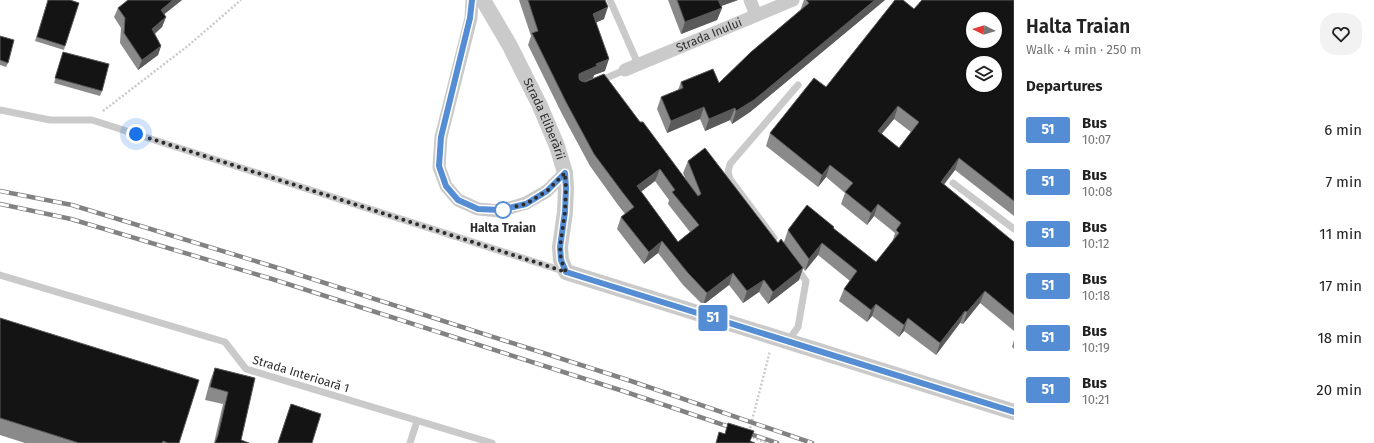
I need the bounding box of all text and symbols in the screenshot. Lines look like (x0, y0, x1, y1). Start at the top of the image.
north arrow (966, 12, 1002, 48)
map controls (966, 12, 1002, 92)
button: heart (1320, 13, 1362, 55)
street label: Strada Inului (674, 15, 744, 55)
text: Halta Traian (1026, 15, 1130, 38)
text: Walk · 4 min · 250 m (1026, 42, 1141, 57)
button: layers (966, 56, 1002, 92)
street label: Strada Eliberării (520, 76, 568, 161)
text: Departures (1026, 77, 1103, 95)
text: Bus (1082, 114, 1107, 132)
text: 51 (1041, 121, 1055, 138)
text: 6 min (1324, 121, 1362, 139)
your location (126, 124, 146, 144)
text: 10:07 (1082, 132, 1111, 147)
text: Bus (1082, 166, 1107, 184)
text: 51 (1041, 173, 1055, 190)
text: 7 min (1325, 173, 1362, 191)
text: 10:08 (1082, 184, 1112, 199)
marker: Halta Traian (494, 201, 512, 219)
text: Bus (1082, 218, 1107, 236)
place label: Halta Traian (470, 221, 536, 235)
text: 51 (1041, 225, 1055, 242)
text: 11 min (1319, 225, 1362, 243)
text: 10:12 (1082, 236, 1110, 251)
text: Bus (1082, 270, 1107, 288)
text: 51 (1041, 277, 1055, 294)
text: 17 min (1319, 277, 1362, 295)
text: 10:18 (1082, 288, 1110, 303)
line badge: 51 (695, 305, 731, 331)
text: 51 (706, 309, 720, 326)
text: Bus (1082, 322, 1107, 340)
text: 51 (1041, 329, 1055, 346)
text: 18 min (1317, 329, 1362, 347)
text: 10:19 (1082, 340, 1110, 355)
street label: Strada Interioară 1 (251, 353, 351, 395)
text: Bus (1082, 374, 1107, 392)
text: 51 (1041, 381, 1055, 398)
text: 20 min (1316, 381, 1362, 399)
text: 10:21 (1082, 392, 1110, 407)

